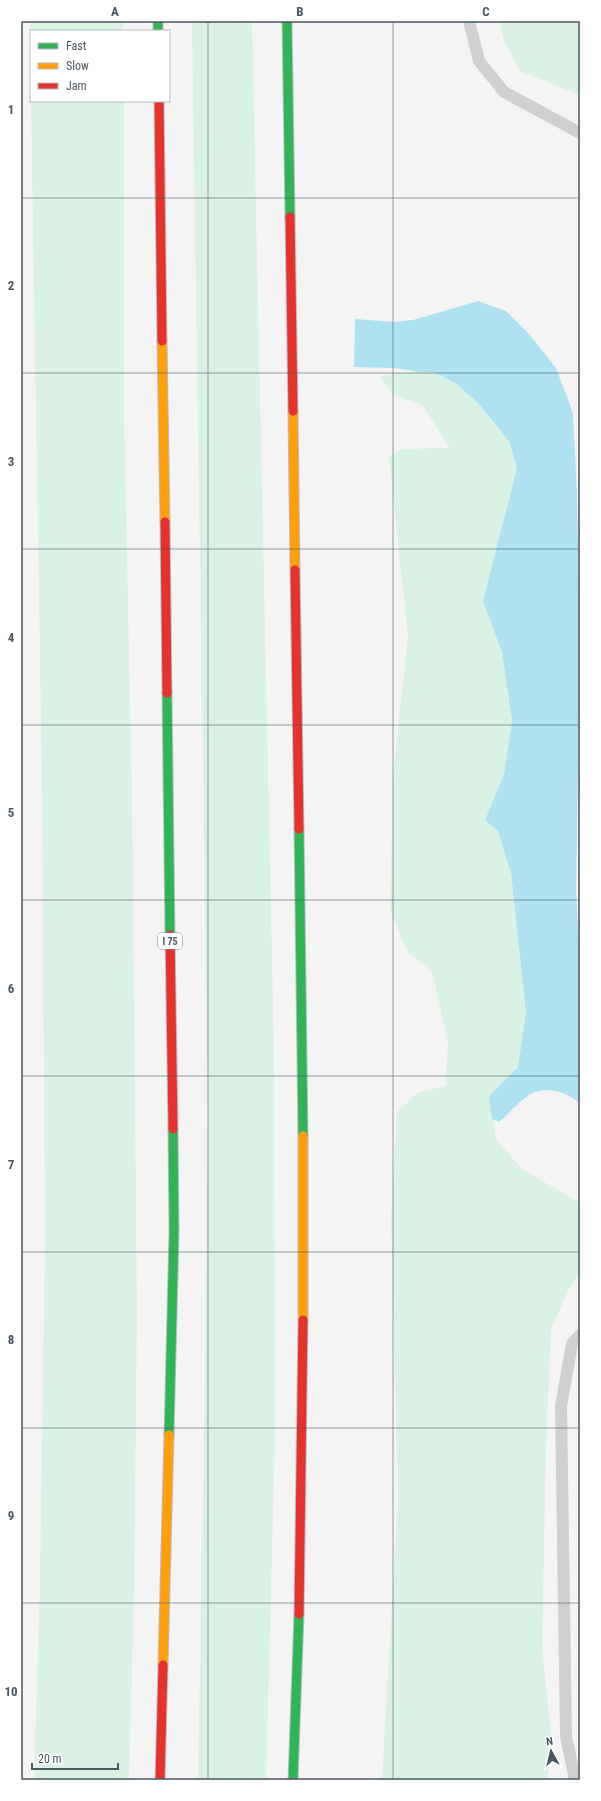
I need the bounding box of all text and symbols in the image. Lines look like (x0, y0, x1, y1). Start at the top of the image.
text: A (111, 4, 119, 19)
text: B (296, 4, 304, 19)
text: C (482, 4, 490, 19)
legend (30, 30, 170, 102)
text: Fast (66, 39, 87, 53)
text: Slow (66, 59, 89, 73)
text: Jam (66, 79, 87, 93)
text: 1 (8, 102, 14, 117)
text: 2 (8, 278, 15, 293)
text: 3 (8, 454, 14, 469)
text: 4 (8, 630, 15, 645)
text: 5 (8, 805, 15, 820)
road number: I 75 (158, 933, 182, 949)
text: 6 (8, 981, 15, 996)
text: 7 (8, 1157, 15, 1172)
text: 8 (8, 1332, 14, 1347)
text: 9 (8, 1508, 14, 1523)
text: 10 (4, 1684, 18, 1699)
north arrow (531, 1731, 571, 1771)
text: N (545, 1735, 554, 1748)
scale bar (32, 1745, 118, 1771)
text: 20 m (38, 1752, 62, 1766)

